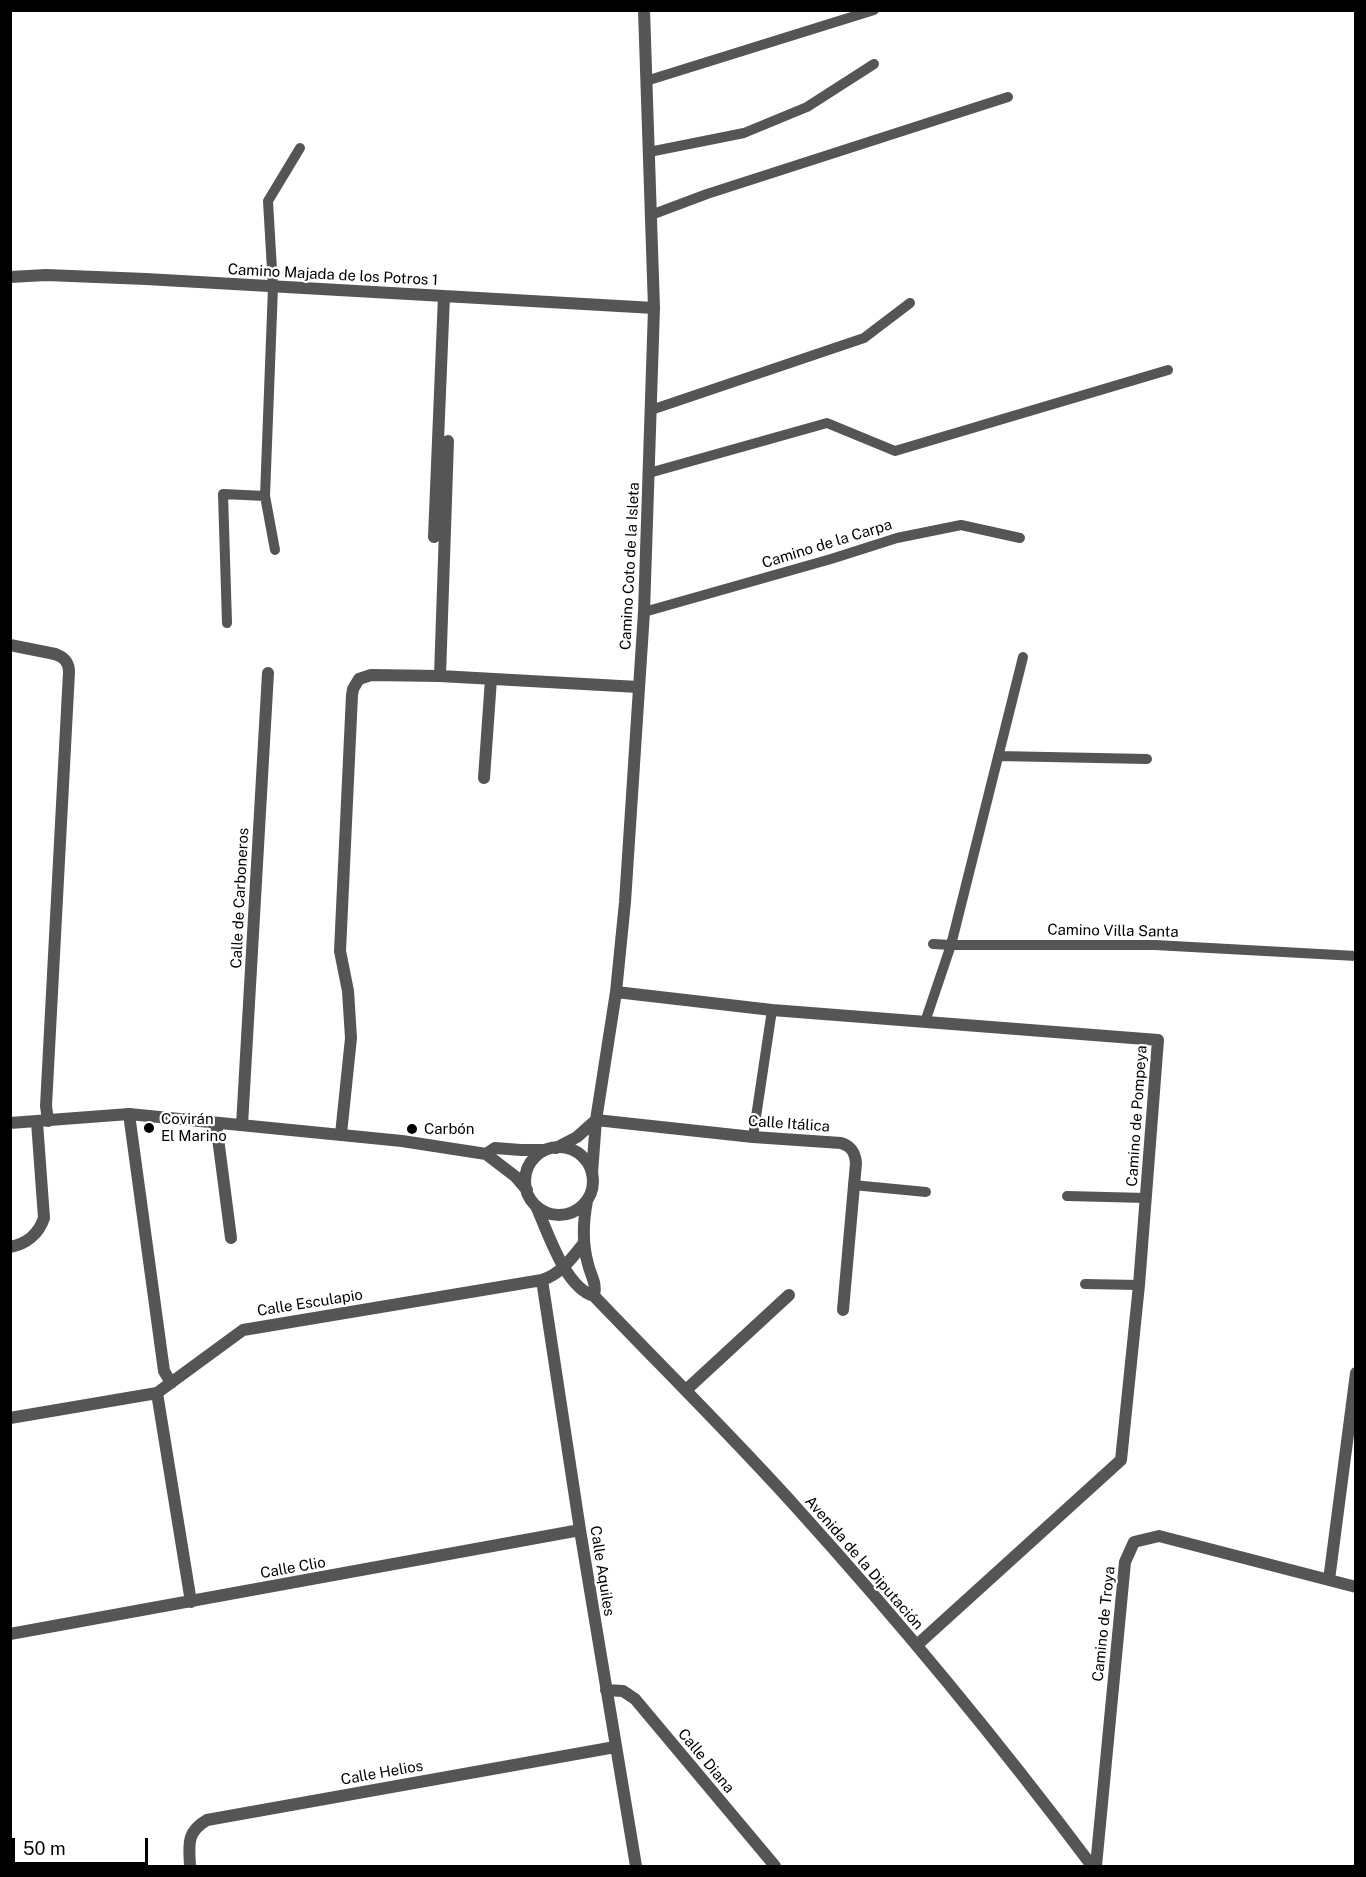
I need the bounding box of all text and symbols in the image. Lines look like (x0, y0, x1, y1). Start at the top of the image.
street label: Camino Majada de los Potros 1 (227, 261, 439, 289)
street label: Camino Coto de la Isleta (617, 482, 643, 650)
street label: Camino de la Carpa (760, 516, 894, 572)
street label: Calle de Carboneros (227, 827, 253, 969)
street label: Camino Villa Santa (1047, 921, 1179, 941)
street label: Camino de Pompeya (1123, 1045, 1151, 1187)
place label: Covirán El Marino (161, 1110, 227, 1145)
street label: Calle Itálica (748, 1112, 830, 1136)
place label: Carbón (424, 1120, 474, 1138)
marker: Covirán El Marino (142, 1121, 156, 1135)
marker: Carbón (405, 1122, 419, 1136)
street label: Calle Esculapio (256, 1286, 364, 1320)
street label: Avenida de la Diputación (801, 1492, 927, 1634)
street label: Calle Aquiles (586, 1524, 618, 1618)
street label: Calle Clio (259, 1553, 327, 1583)
street label: Camino de Troya (1089, 1565, 1119, 1683)
street label: Calle Diana (674, 1725, 738, 1797)
street label: Calle Helios (339, 1757, 425, 1789)
scale bar (15, 1826, 152, 1864)
text: 50 m (23, 1838, 66, 1859)

